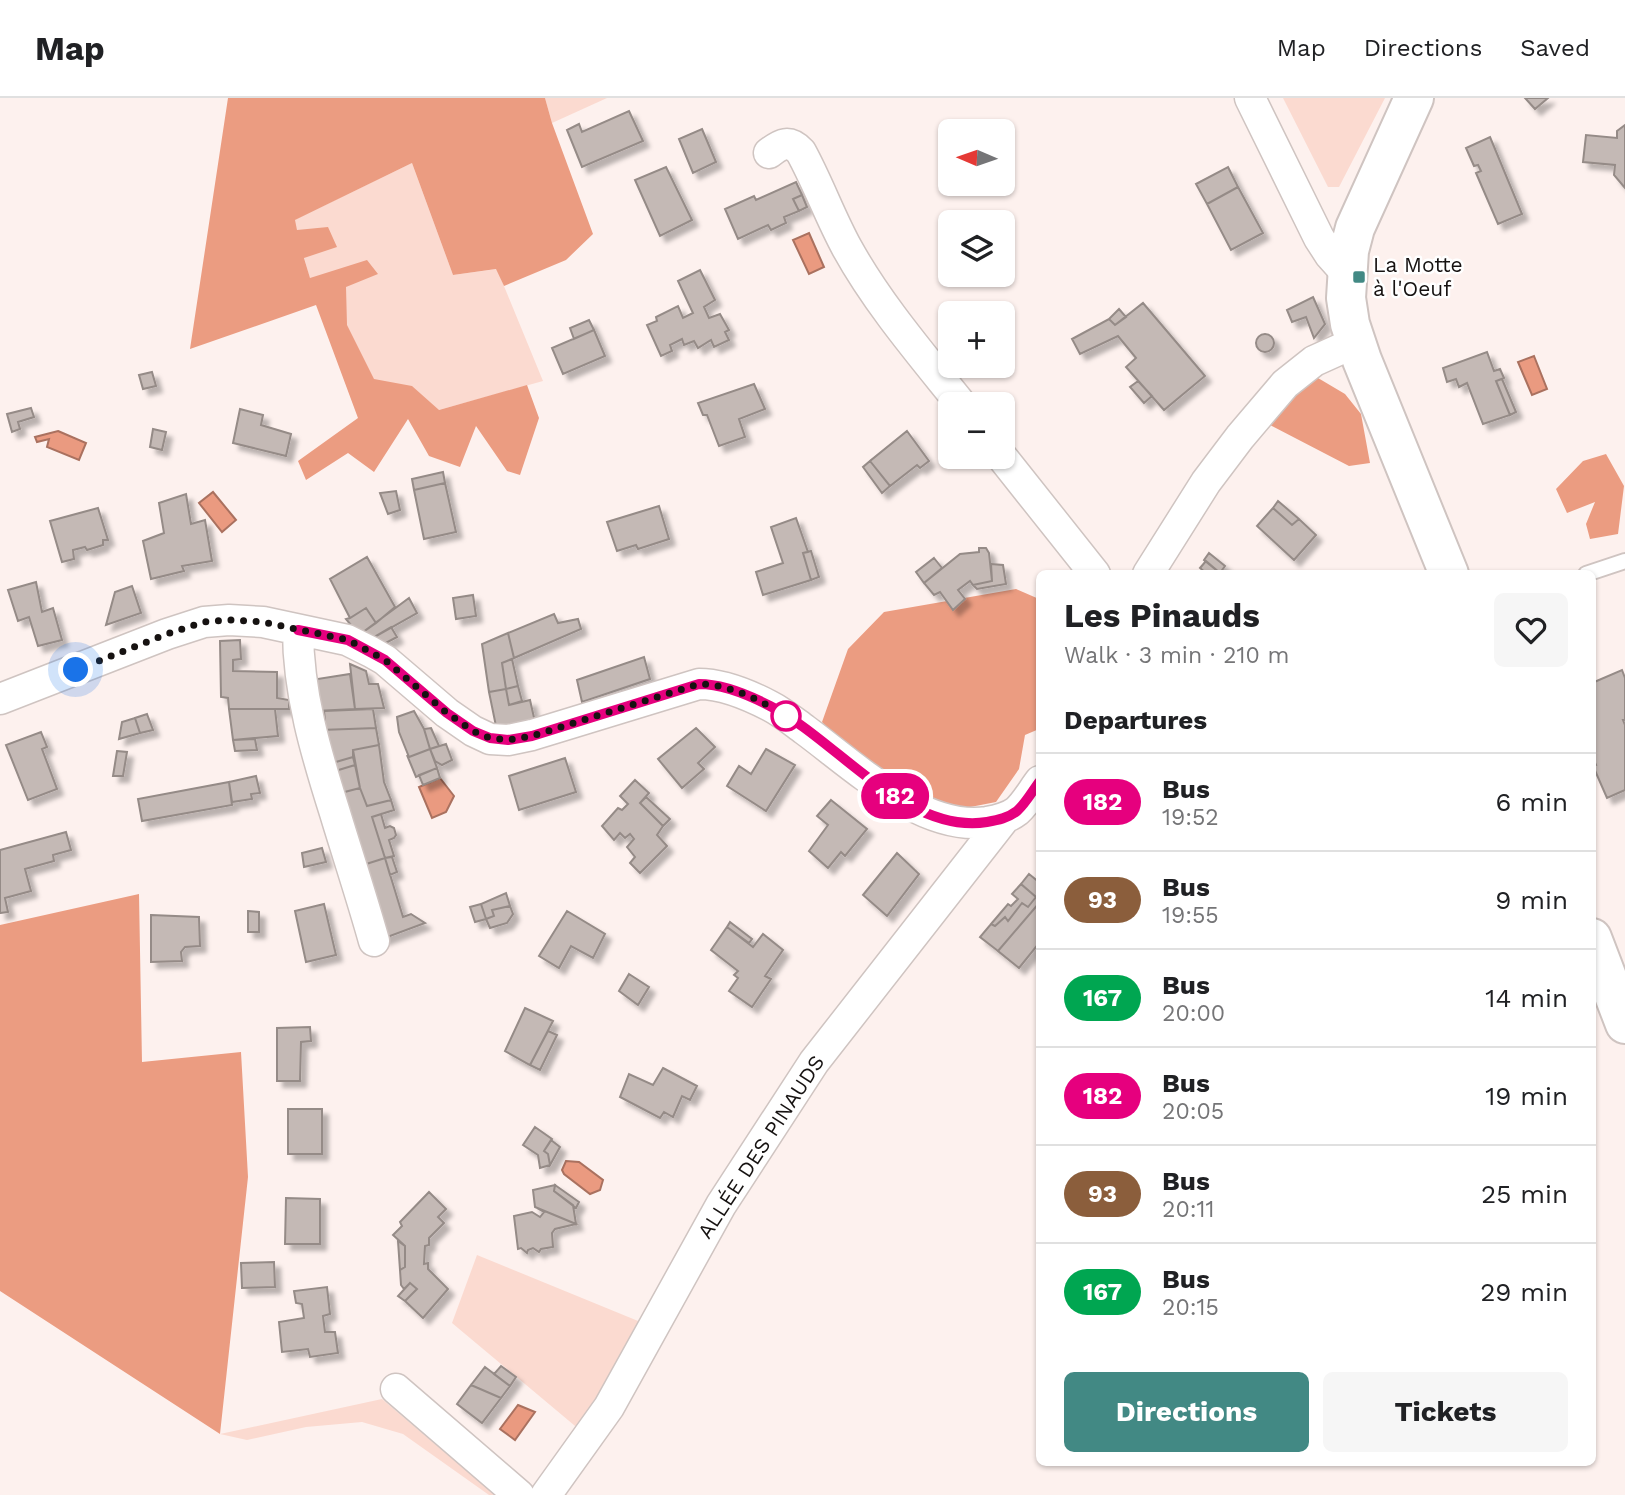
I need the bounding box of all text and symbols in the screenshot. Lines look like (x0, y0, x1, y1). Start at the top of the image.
text: Map (35, 29, 105, 68)
text: Map (1277, 34, 1326, 62)
text: Directions (1364, 34, 1482, 62)
text: Saved (1520, 34, 1590, 62)
north arrow (938, 119, 1015, 196)
map controls (938, 119, 1015, 469)
button: layers (938, 210, 1015, 287)
place label: La Motte à l'Oeuf (1373, 252, 1463, 301)
marker: La Motte à l'Oeuf (1351, 269, 1367, 285)
button: + (938, 301, 1015, 378)
button: − (938, 392, 1015, 469)
button: heart (1494, 593, 1568, 667)
text: Les Pinauds (1064, 596, 1260, 635)
text: Walk · 3 min · 210 m (1064, 642, 1290, 669)
your location (58, 652, 93, 687)
unlabelled marker (771, 701, 801, 731)
text: Departures (1064, 705, 1207, 735)
line badge: 182 (855, 773, 935, 819)
text: Bus (1162, 774, 1210, 804)
text: 182 (875, 782, 915, 810)
text: 6 min (1496, 787, 1568, 817)
text: 182 (1083, 788, 1122, 816)
text: 19:52 (1162, 804, 1219, 831)
text: Bus (1162, 872, 1210, 902)
text: 9 min (1495, 885, 1568, 915)
text: 93 (1088, 886, 1117, 914)
text: 19:55 (1162, 902, 1219, 929)
text: Bus (1162, 970, 1210, 1000)
text: 14 min (1485, 983, 1568, 1013)
text: 167 (1083, 984, 1122, 1012)
text: 20:00 (1162, 1000, 1225, 1027)
street label: ALLÉE DES PINAUDS (692, 1050, 829, 1243)
text: Bus (1162, 1068, 1210, 1098)
text: 19 min (1485, 1081, 1568, 1111)
text: 182 (1083, 1082, 1122, 1110)
text: 20:05 (1162, 1098, 1224, 1125)
text: Bus (1162, 1166, 1210, 1196)
text: 25 min (1481, 1179, 1568, 1209)
text: 93 (1088, 1180, 1117, 1208)
text: 20:11 (1162, 1196, 1214, 1223)
text: Bus (1162, 1264, 1210, 1294)
text: 29 min (1480, 1277, 1568, 1307)
text: 167 (1083, 1278, 1122, 1306)
text: 20:15 (1162, 1294, 1219, 1321)
button: Directions (1064, 1372, 1309, 1452)
button: Tickets (1323, 1372, 1568, 1452)

